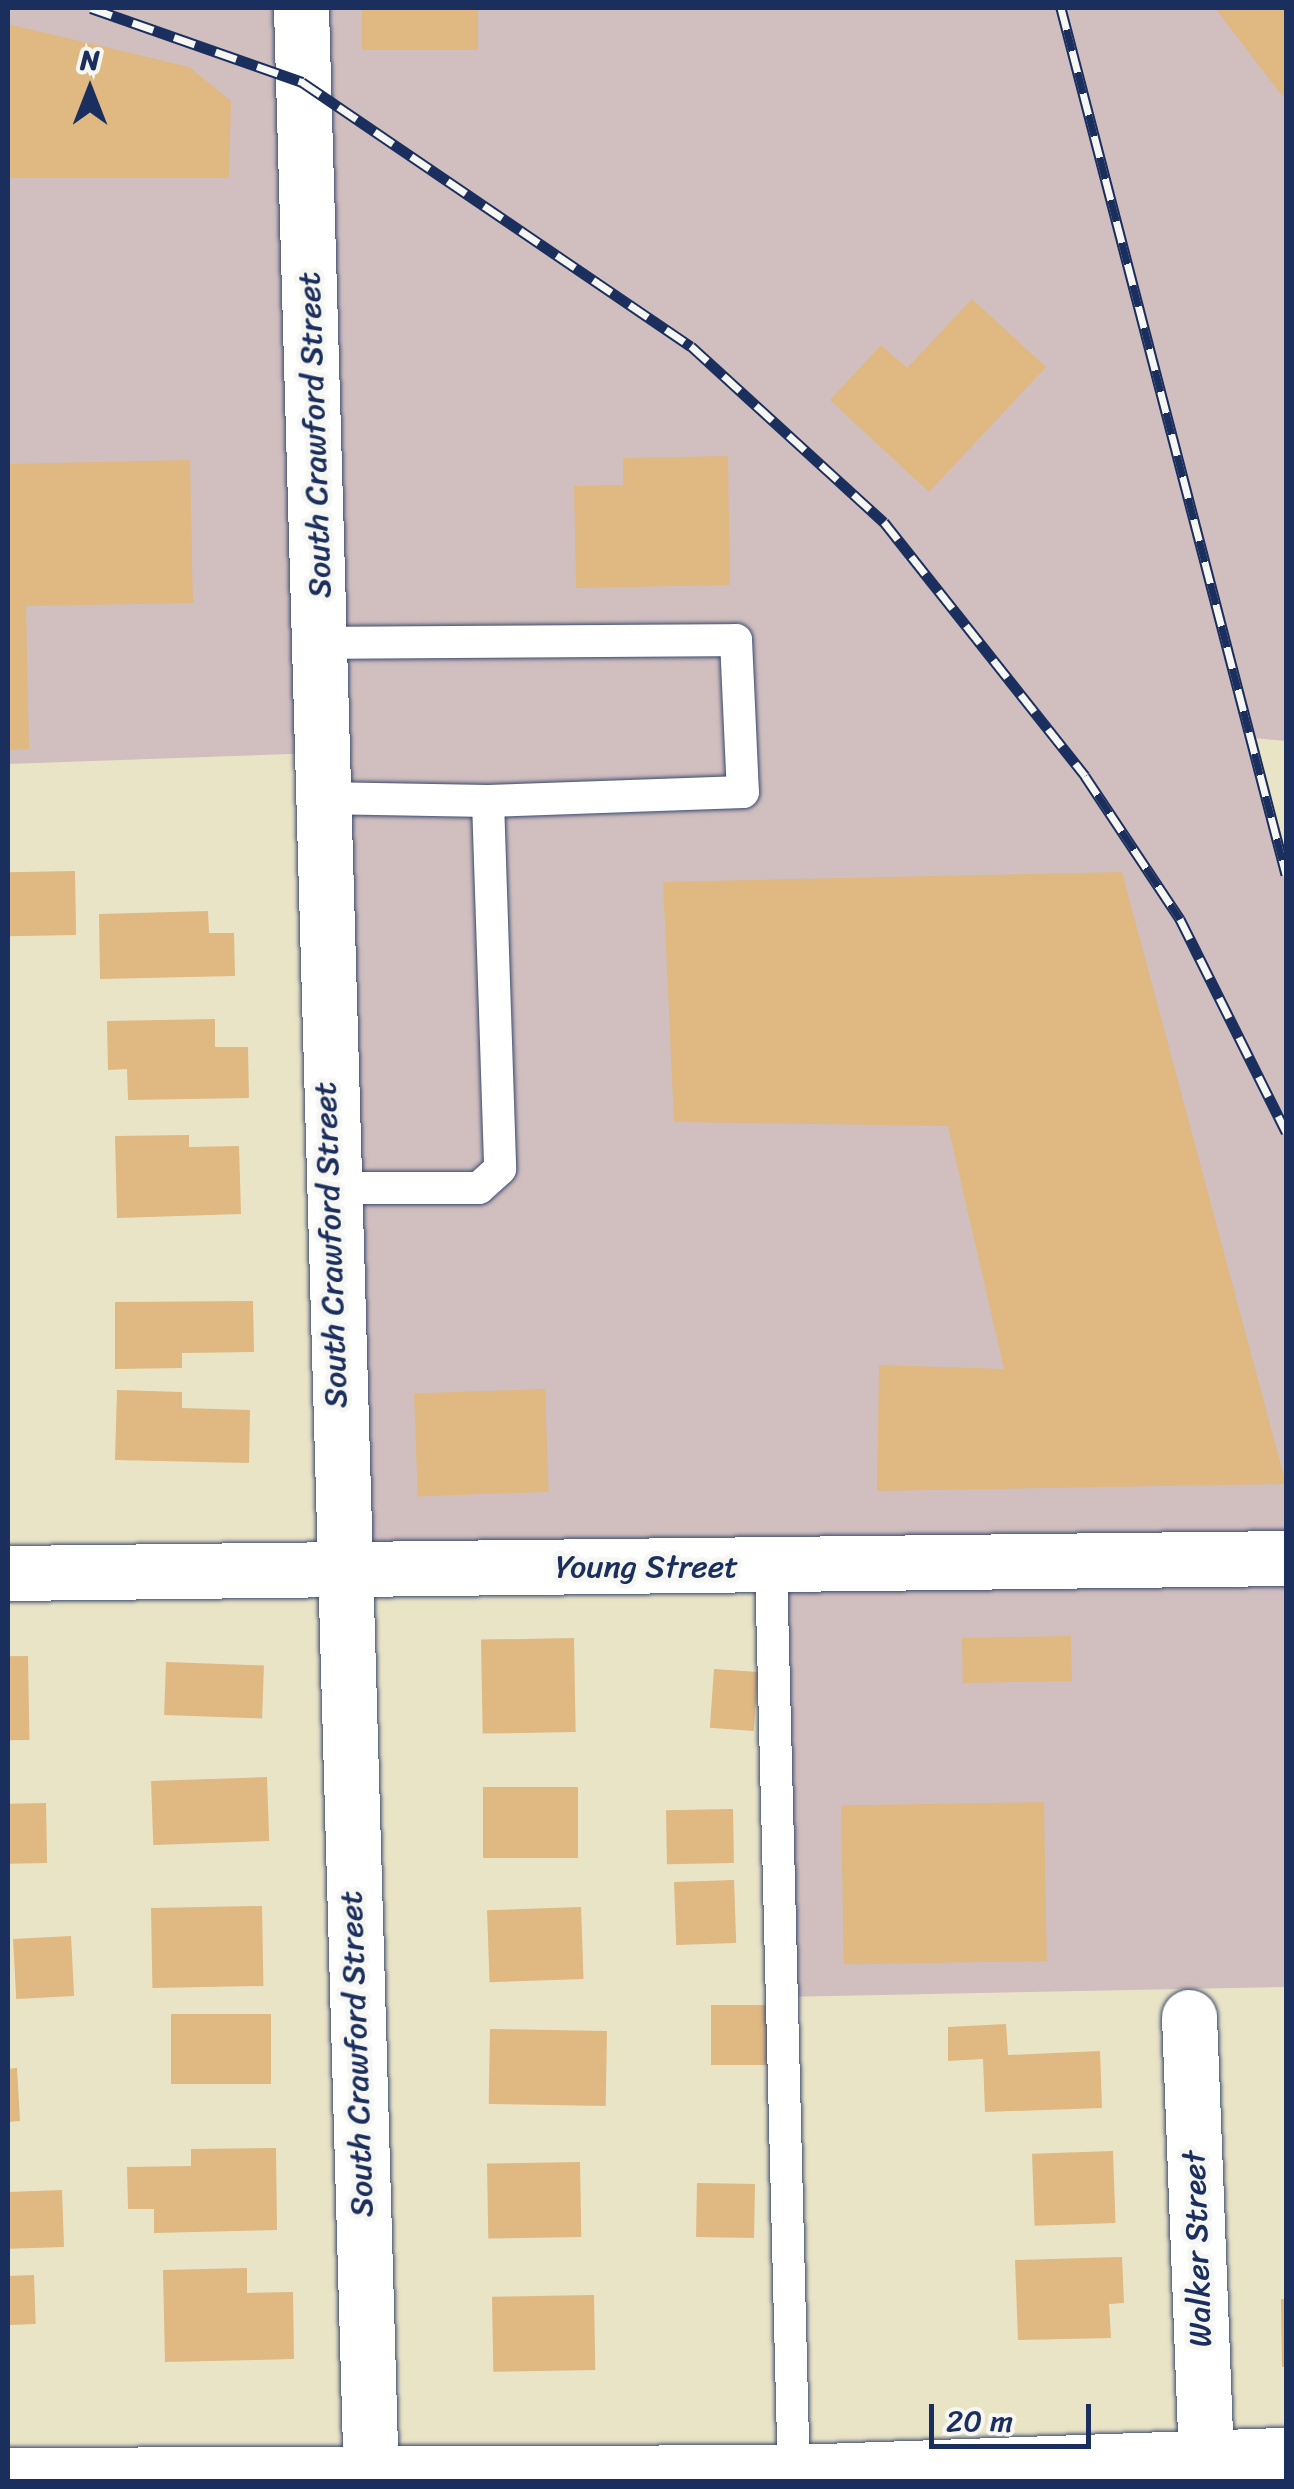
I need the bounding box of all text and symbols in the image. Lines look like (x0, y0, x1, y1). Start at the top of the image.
text: N (80, 35, 100, 84)
north arrow (40, 40, 140, 140)
street label: South Crawford Street (290, 272, 340, 598)
street label: South Crawford Street (306, 1082, 356, 1408)
street label: Young Street (556, 1548, 738, 1586)
street label: South Crawford Street (332, 1891, 382, 2217)
street label: Walker Street (1175, 2150, 1221, 2348)
scale bar (934, 2384, 1096, 2446)
text: 20 m (946, 2394, 1013, 2448)

